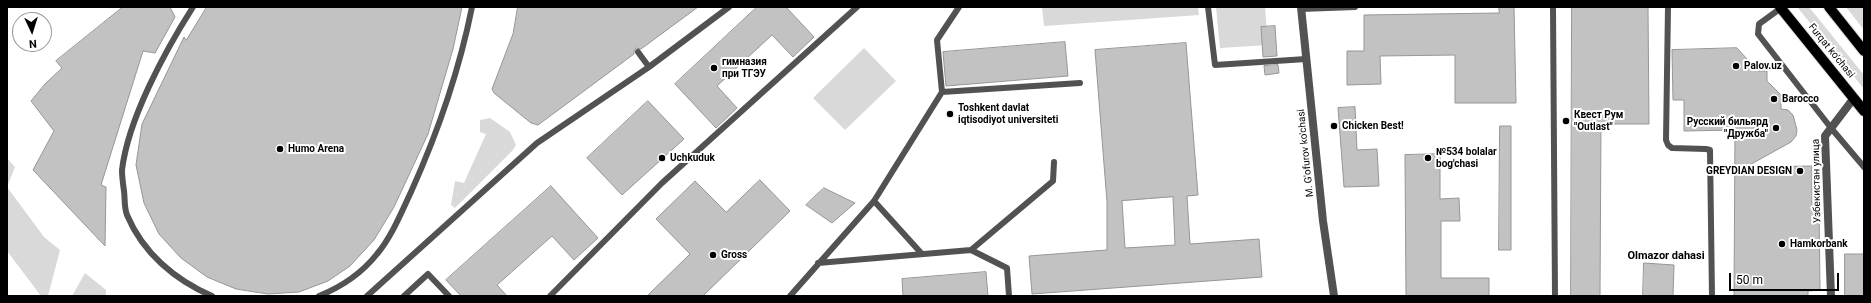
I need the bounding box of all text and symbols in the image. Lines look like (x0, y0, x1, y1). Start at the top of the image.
north arrow (12, 12, 52, 52)
street label: Furqat ko'chasi (1805, 21, 1857, 81)
text: N (28, 37, 37, 50)
place label: гимназия при ТГЭУ (722, 56, 767, 80)
place label: Palov.uz (1744, 60, 1782, 72)
marker: Palov.uz (1731, 61, 1741, 71)
marker: гимназия при ТГЭУ (709, 63, 719, 73)
place label: Barocco (1782, 93, 1819, 105)
marker: Barocco (1769, 94, 1779, 104)
place label: Toshkent davlat iqtisodiyot universiteti (958, 102, 1058, 126)
street label: M. G'ofurov ko'chasi (1295, 108, 1317, 198)
marker: Toshkent davlat iqtisodiyot universiteti (945, 109, 955, 119)
place label: Квест Рум "Outlast" (1574, 109, 1623, 132)
marker: Квест Рум "Outlast" (1561, 116, 1571, 126)
place label: Русский бильярд "Дружба" (1687, 116, 1768, 140)
place label: Chicken Best! (1342, 120, 1404, 132)
marker: Chicken Best! (1329, 121, 1339, 131)
marker: Русский бильярд "Дружба" (1771, 123, 1781, 133)
street label: Узбекистан улица (1810, 139, 1824, 223)
place label: Humo Arena (288, 143, 344, 155)
marker: Humo Arena (275, 144, 285, 154)
place label: №534 bolalar bog'chasi (1436, 146, 1497, 170)
place label: Uchkuduk (670, 152, 715, 164)
marker: Uchkuduk (657, 153, 667, 163)
marker: №534 bolalar bog'chasi (1423, 153, 1433, 163)
place label: GREYDIAN DESIGN (1706, 165, 1792, 177)
marker: GREYDIAN DESIGN (1795, 166, 1805, 176)
place label: Hamkorbank (1790, 238, 1848, 250)
marker: Hamkorbank (1777, 239, 1787, 249)
place label: Gross (721, 249, 747, 261)
district label: Olmazor dahasi (1627, 249, 1705, 263)
marker: Gross (708, 250, 718, 260)
scale bar (1731, 265, 1841, 291)
text: 50 m (1736, 273, 1763, 287)

